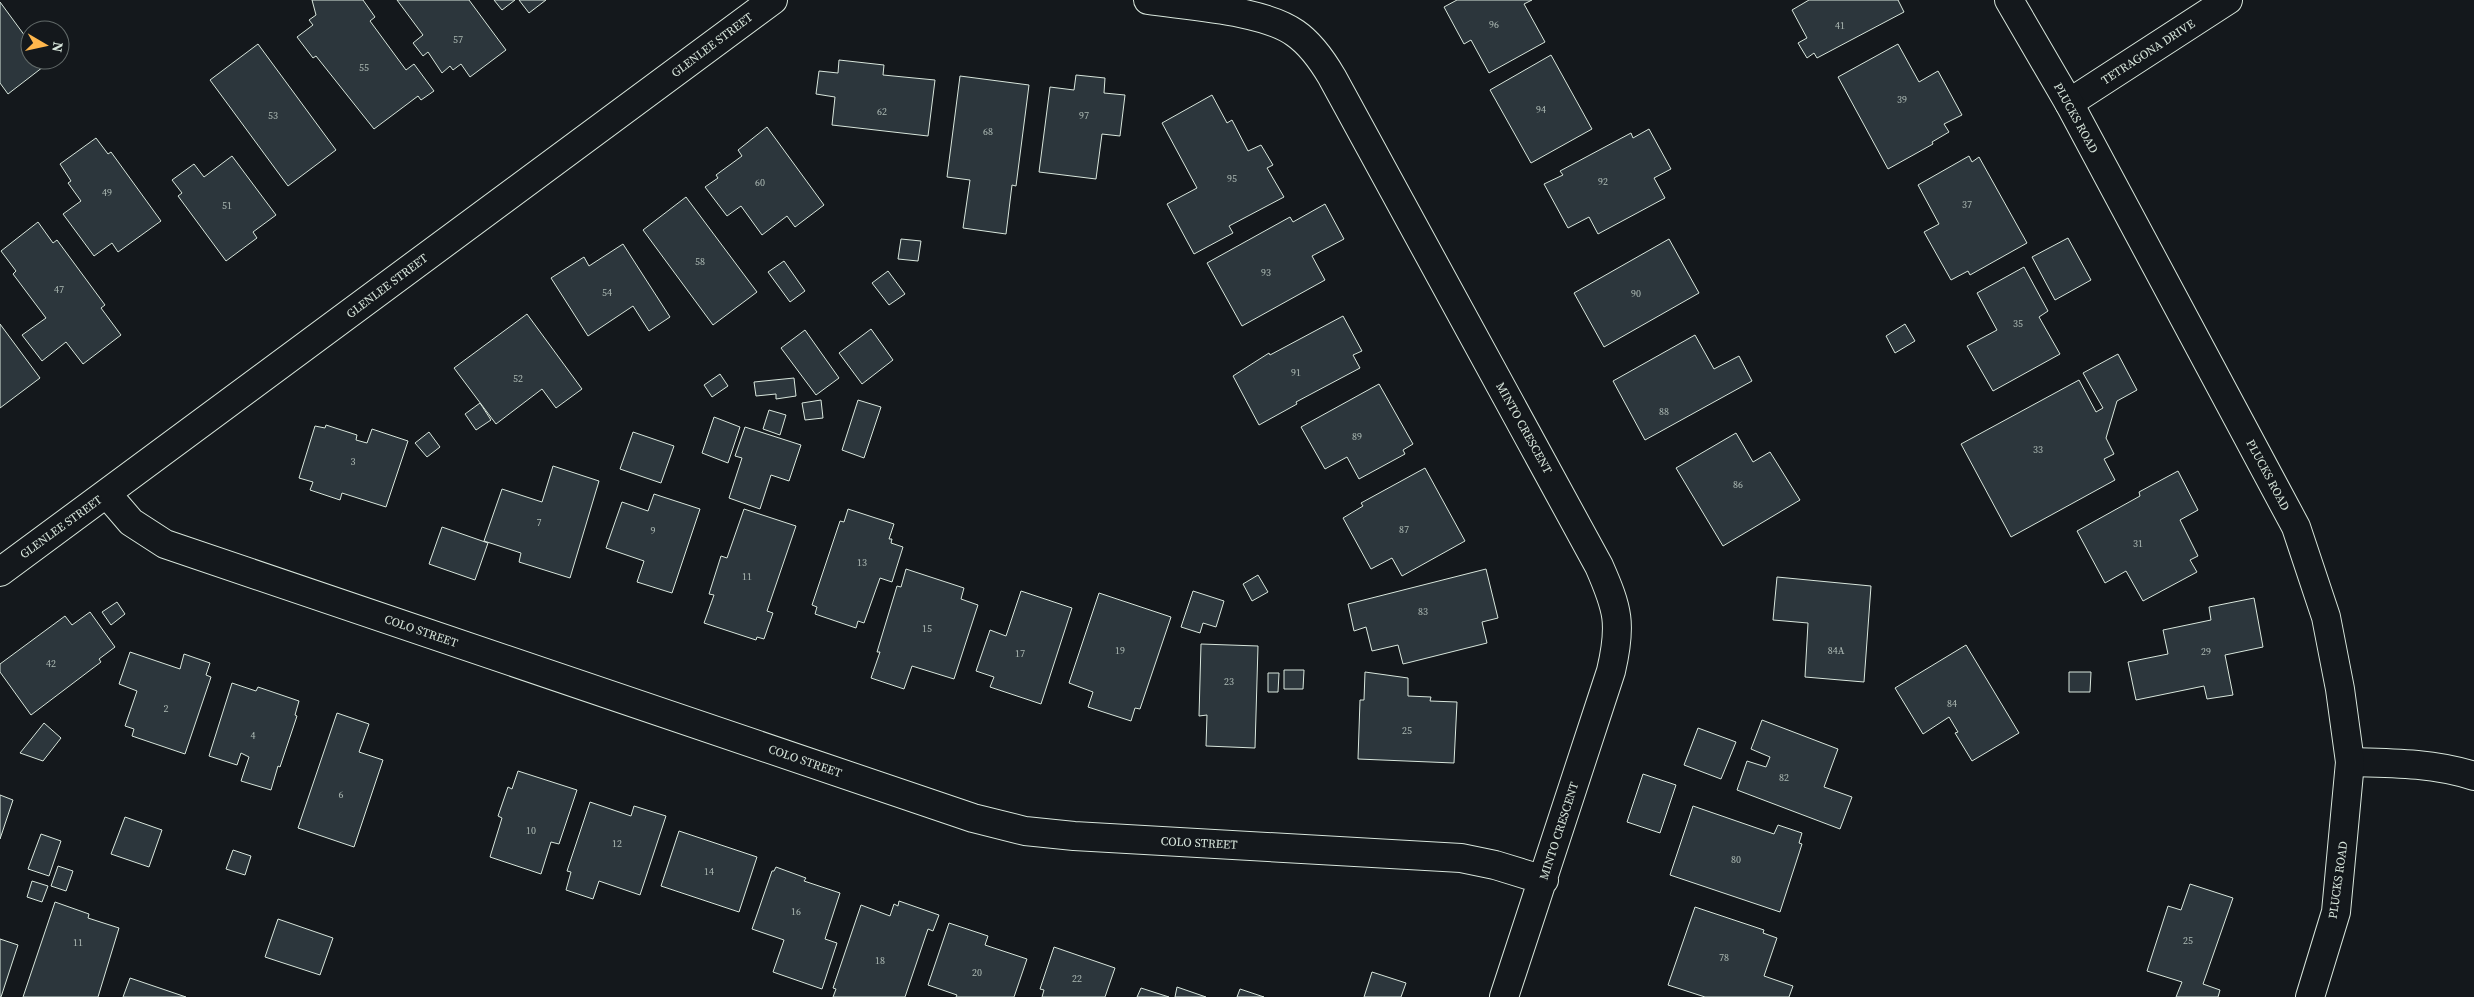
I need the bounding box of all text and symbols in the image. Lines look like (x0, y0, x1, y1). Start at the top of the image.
street label: GLENLEE STREET (668, 9, 757, 81)
street label: TETRAGONA DRIVE (2098, 16, 2198, 88)
house number: 96 (1489, 18, 1499, 31)
house number: 41 (1835, 19, 1845, 32)
north arrow (20, 20, 70, 70)
house number: 57 (453, 33, 463, 46)
text: N (47, 40, 69, 54)
house number: 55 (359, 61, 369, 74)
street label: PLUCKS ROAD (2050, 80, 2102, 156)
house number: 39 (1897, 93, 1907, 106)
house number: 94 (1536, 103, 1546, 116)
house number: 62 (877, 105, 887, 118)
house number: 53 (268, 109, 278, 122)
house number: 97 (1079, 109, 1089, 122)
house number: 68 (983, 125, 993, 138)
house number: 95 (1227, 172, 1237, 185)
house number: 92 (1598, 175, 1608, 188)
house number: 60 (755, 176, 765, 189)
house number: 49 (102, 186, 112, 199)
house number: 37 (1962, 198, 1972, 211)
house number: 51 (222, 199, 232, 212)
street label: GLENLEE STREET (343, 250, 432, 322)
house number: 58 (695, 255, 705, 268)
house number: 93 (1261, 266, 1271, 279)
house number: 47 (54, 283, 64, 296)
house number: 54 (602, 286, 612, 299)
house number: 90 (1631, 287, 1641, 300)
house number: 35 (2013, 317, 2023, 330)
house number: 91 (1291, 366, 1301, 379)
house number: 52 (513, 372, 523, 385)
street label: MINTO CRESCENT (1492, 379, 1556, 477)
house number: 88 (1659, 405, 1669, 418)
house number: 89 (1352, 430, 1362, 443)
street label: PLUCKS ROAD (2243, 437, 2293, 513)
house number: 33 (2033, 443, 2043, 456)
house number: 3 (351, 455, 356, 468)
house number: 86 (1733, 478, 1743, 491)
street label: GLENLEE STREET (17, 491, 106, 562)
house number: 7 (537, 516, 542, 529)
house number: 87 (1399, 523, 1409, 536)
house number: 9 (651, 524, 656, 537)
house number: 31 (2133, 537, 2143, 550)
house number: 13 (857, 556, 867, 569)
house number: 11 (742, 570, 752, 583)
house number: 83 (1418, 605, 1428, 618)
street label: COLO STREET (382, 611, 461, 651)
house number: 15 (922, 622, 932, 635)
house number: 19 (1115, 644, 1125, 657)
house number: 84A (1828, 644, 1845, 657)
house number: 29 (2201, 645, 2211, 658)
house number: 17 (1015, 647, 1025, 660)
house number: 42 (46, 657, 56, 670)
house number: 23 (1224, 675, 1234, 688)
house number: 84 (1947, 697, 1957, 710)
house number: 2 (164, 702, 169, 715)
house number: 25 (1402, 724, 1412, 737)
house number: 4 (251, 729, 256, 742)
street label: COLO STREET (766, 741, 845, 781)
house number: 82 (1779, 771, 1789, 784)
street label: MINTO CRESCENT (1536, 779, 1583, 882)
house number: 6 (339, 788, 344, 801)
house number: 10 (526, 824, 536, 837)
street label: COLO STREET (1160, 833, 1238, 853)
house number: 12 (612, 837, 622, 850)
street label: PLUCKS ROAD (2325, 840, 2351, 920)
house number: 80 (1731, 853, 1741, 866)
house number: 14 (704, 865, 714, 878)
house number: 16 (791, 905, 801, 918)
house number: 25 (2183, 934, 2193, 947)
house number: 11 (73, 936, 83, 949)
house number: 78 (1719, 951, 1729, 964)
house number: 18 (875, 954, 885, 967)
house number: 20 (972, 966, 982, 979)
house number: 22 (1072, 972, 1082, 985)

